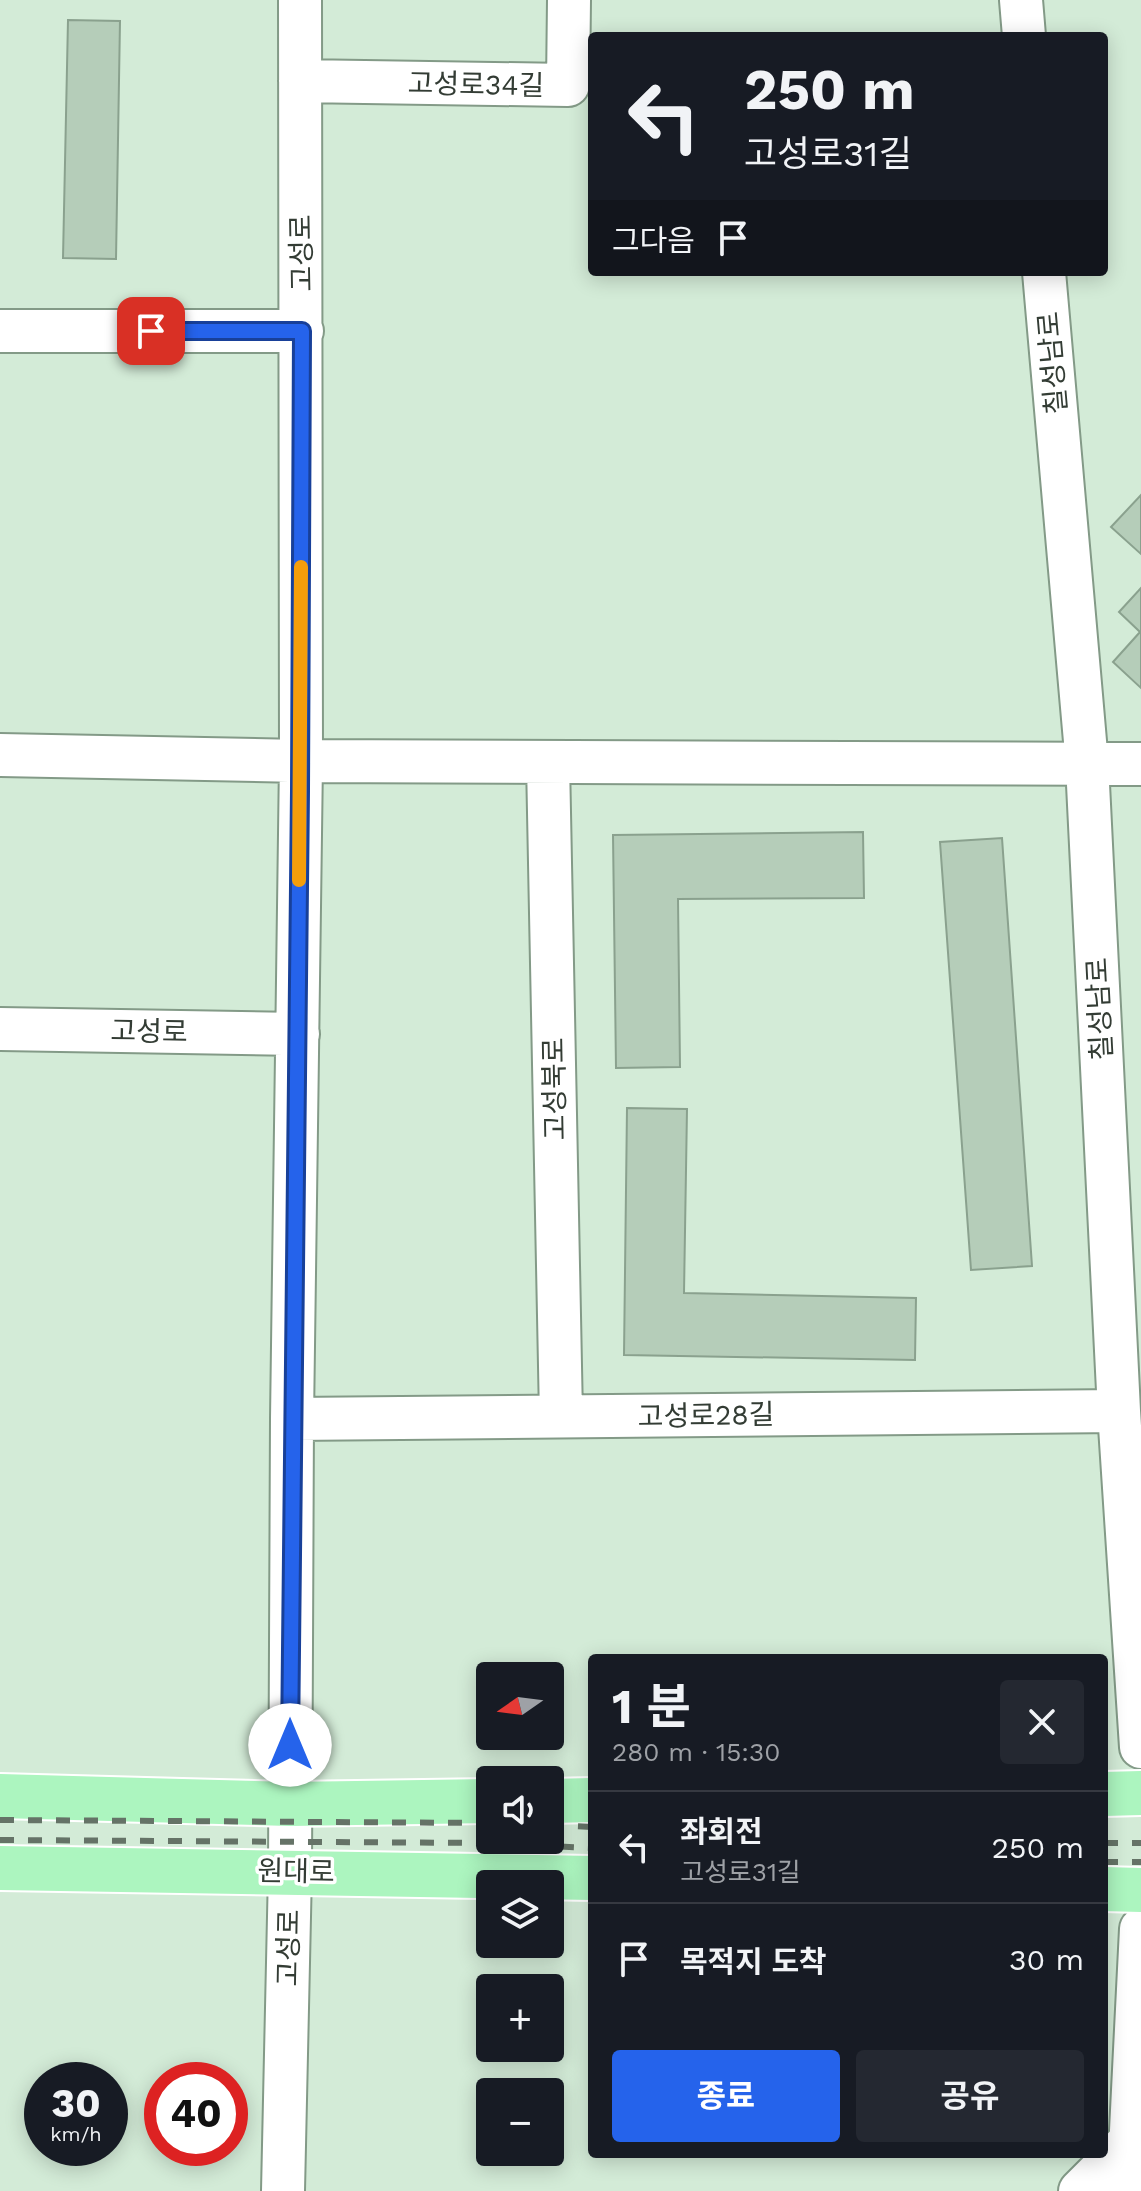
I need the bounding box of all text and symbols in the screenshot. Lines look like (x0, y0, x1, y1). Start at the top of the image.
text: 250 m (744, 57, 915, 123)
icon: left (612, 64, 716, 168)
street label: 고성로34길 (407, 67, 545, 102)
text: 고성로31길 (744, 133, 912, 175)
street label: 고성로 (284, 214, 319, 292)
icon: arrive (711, 216, 755, 260)
text: 그다음 (612, 223, 695, 258)
pin (117, 297, 185, 365)
icon: arrive (129, 309, 173, 353)
street label: 칠성남로 (1032, 310, 1073, 416)
street label: 칠성남로 (1080, 957, 1119, 1061)
street label: 고성로 (110, 1014, 188, 1049)
street label: 고성북로 (537, 1037, 572, 1141)
street label: 고성로28길 (637, 1398, 775, 1433)
north arrow (476, 1662, 564, 1750)
map controls (476, 1662, 564, 2166)
text: 1 분 (612, 1678, 691, 1735)
button: close (1000, 1680, 1084, 1764)
position arrow (248, 1703, 332, 1787)
text: 280 m · 15:30 (612, 1737, 780, 1767)
button: sound (476, 1766, 564, 1854)
text: 좌회전 (680, 1814, 763, 1849)
icon: left (612, 1825, 656, 1869)
text: 250 m (992, 1830, 1084, 1865)
street label: 원대로 (257, 1854, 335, 1889)
text: 고성로31길 (680, 1857, 801, 1887)
button: layers (476, 1870, 564, 1958)
street label: 고성로 (271, 1909, 306, 1987)
icon: arrive (612, 1937, 656, 1981)
text: 30 m (1009, 1942, 1084, 1977)
text: 목적지 도착 (680, 1944, 827, 1979)
button: + (476, 1974, 564, 2062)
button: 종료 (612, 2050, 840, 2142)
button: 공유 (856, 2050, 1084, 2142)
speed limit sign: 40 (144, 2062, 248, 2166)
button: − (476, 2078, 564, 2166)
text: 30 (51, 2080, 101, 2127)
text: km/h (50, 2122, 102, 2146)

